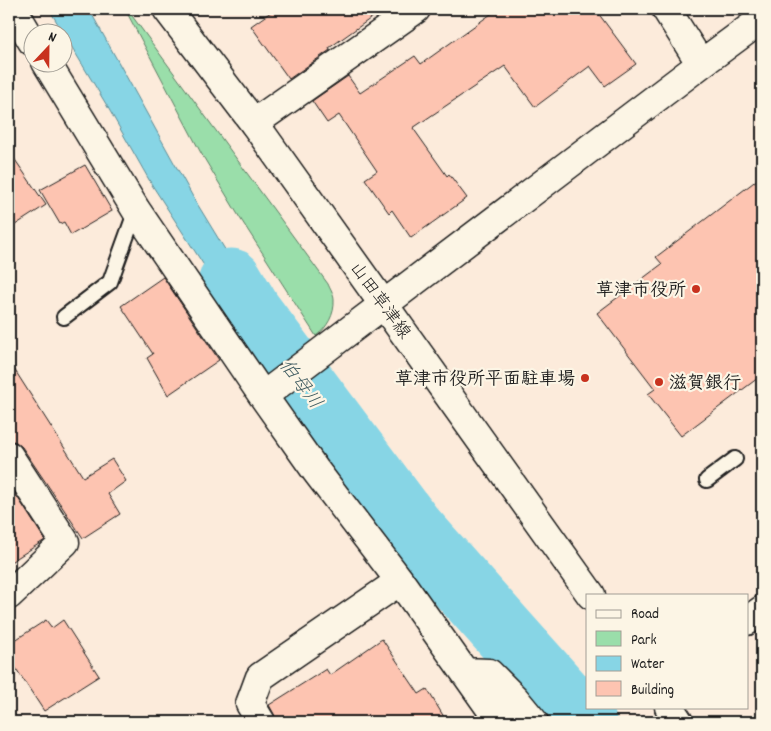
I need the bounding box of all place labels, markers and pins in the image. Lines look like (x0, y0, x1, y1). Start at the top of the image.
place label: 草津市役所 (596, 279, 686, 304)
marker: 草津市役所 (690, 283, 702, 295)
place label: 草津市役所平面駐車場 (395, 368, 575, 393)
marker: 草津市役所平面駐車場 (579, 372, 591, 384)
place label: 滋賀銀行 (669, 372, 741, 397)
marker: 滋賀銀行 (653, 376, 665, 388)

